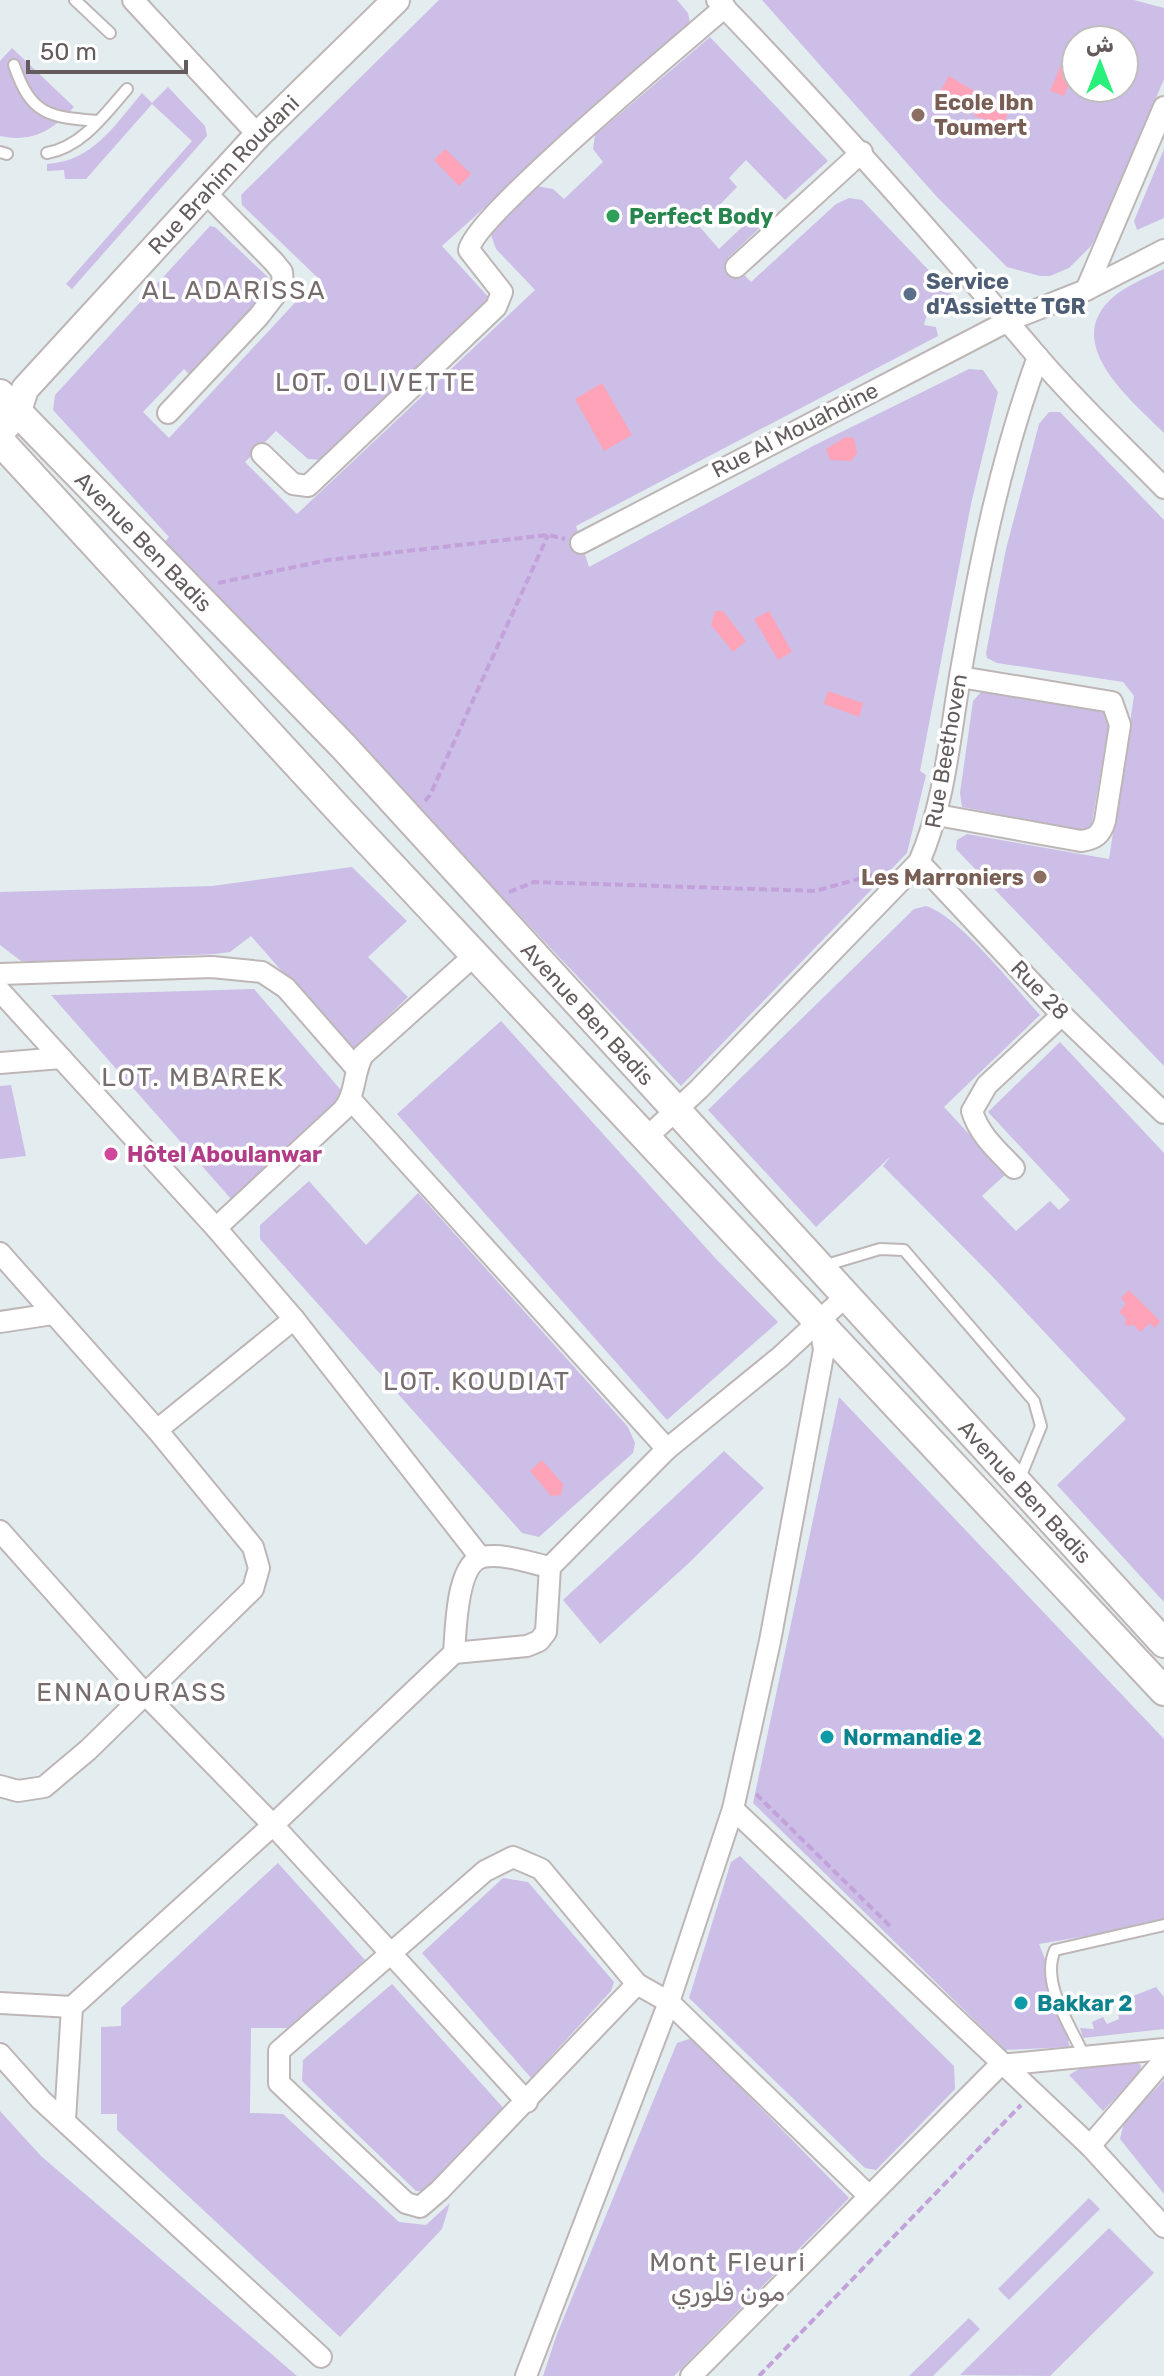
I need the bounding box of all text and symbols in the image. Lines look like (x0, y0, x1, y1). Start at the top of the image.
scale bar (28, 24, 186, 74)
north arrow (1060, 24, 1140, 104)
text: ش (1086, 31, 1114, 58)
text: 50 m (40, 38, 97, 66)
street label: Rue Brahim Roudani (142, 89, 304, 259)
place label: Ecole Ibn Toumert (934, 89, 1034, 141)
marker: Ecole Ibn Toumert (909, 106, 927, 124)
place label: Perfect Body (629, 203, 773, 230)
marker: Perfect Body (604, 207, 622, 225)
place label: Service d'Assiette TGR (926, 268, 1086, 320)
district label: AL ADARISSA (141, 275, 327, 306)
marker: Service d'Assiette TGR (901, 285, 919, 303)
district label: LOT. OLIVETTE (275, 367, 477, 398)
street label: Rue Al Mouahdine (707, 376, 883, 484)
street label: Avenue Ben Badis (70, 466, 218, 617)
street label: Rue Beethoven (919, 672, 973, 830)
place label: Les Marroniers (861, 864, 1024, 891)
marker: Les Marroniers (1031, 868, 1049, 886)
street label: Avenue Ben Badis (515, 936, 660, 1091)
street label: Rue 28 (1005, 955, 1075, 1025)
district label: LOT. MBAREK (101, 1062, 285, 1093)
place label: Hôtel Aboulanwar (127, 1141, 322, 1168)
marker: Hôtel Aboulanwar (102, 1145, 120, 1163)
district label: LOT. KOUDIAT (383, 1366, 571, 1397)
street label: Avenue Ben Badis (953, 1414, 1098, 1569)
district label: ENNAOURASS (36, 1677, 228, 1708)
place label: Normandie 2 (843, 1724, 982, 1751)
marker: Normandie 2 (818, 1728, 836, 1746)
place label: Bakkar 2 (1037, 1990, 1133, 2017)
marker: Bakkar 2 (1012, 1994, 1030, 2012)
district label: Mont Fleuri مون فلوري (649, 2247, 807, 2310)

